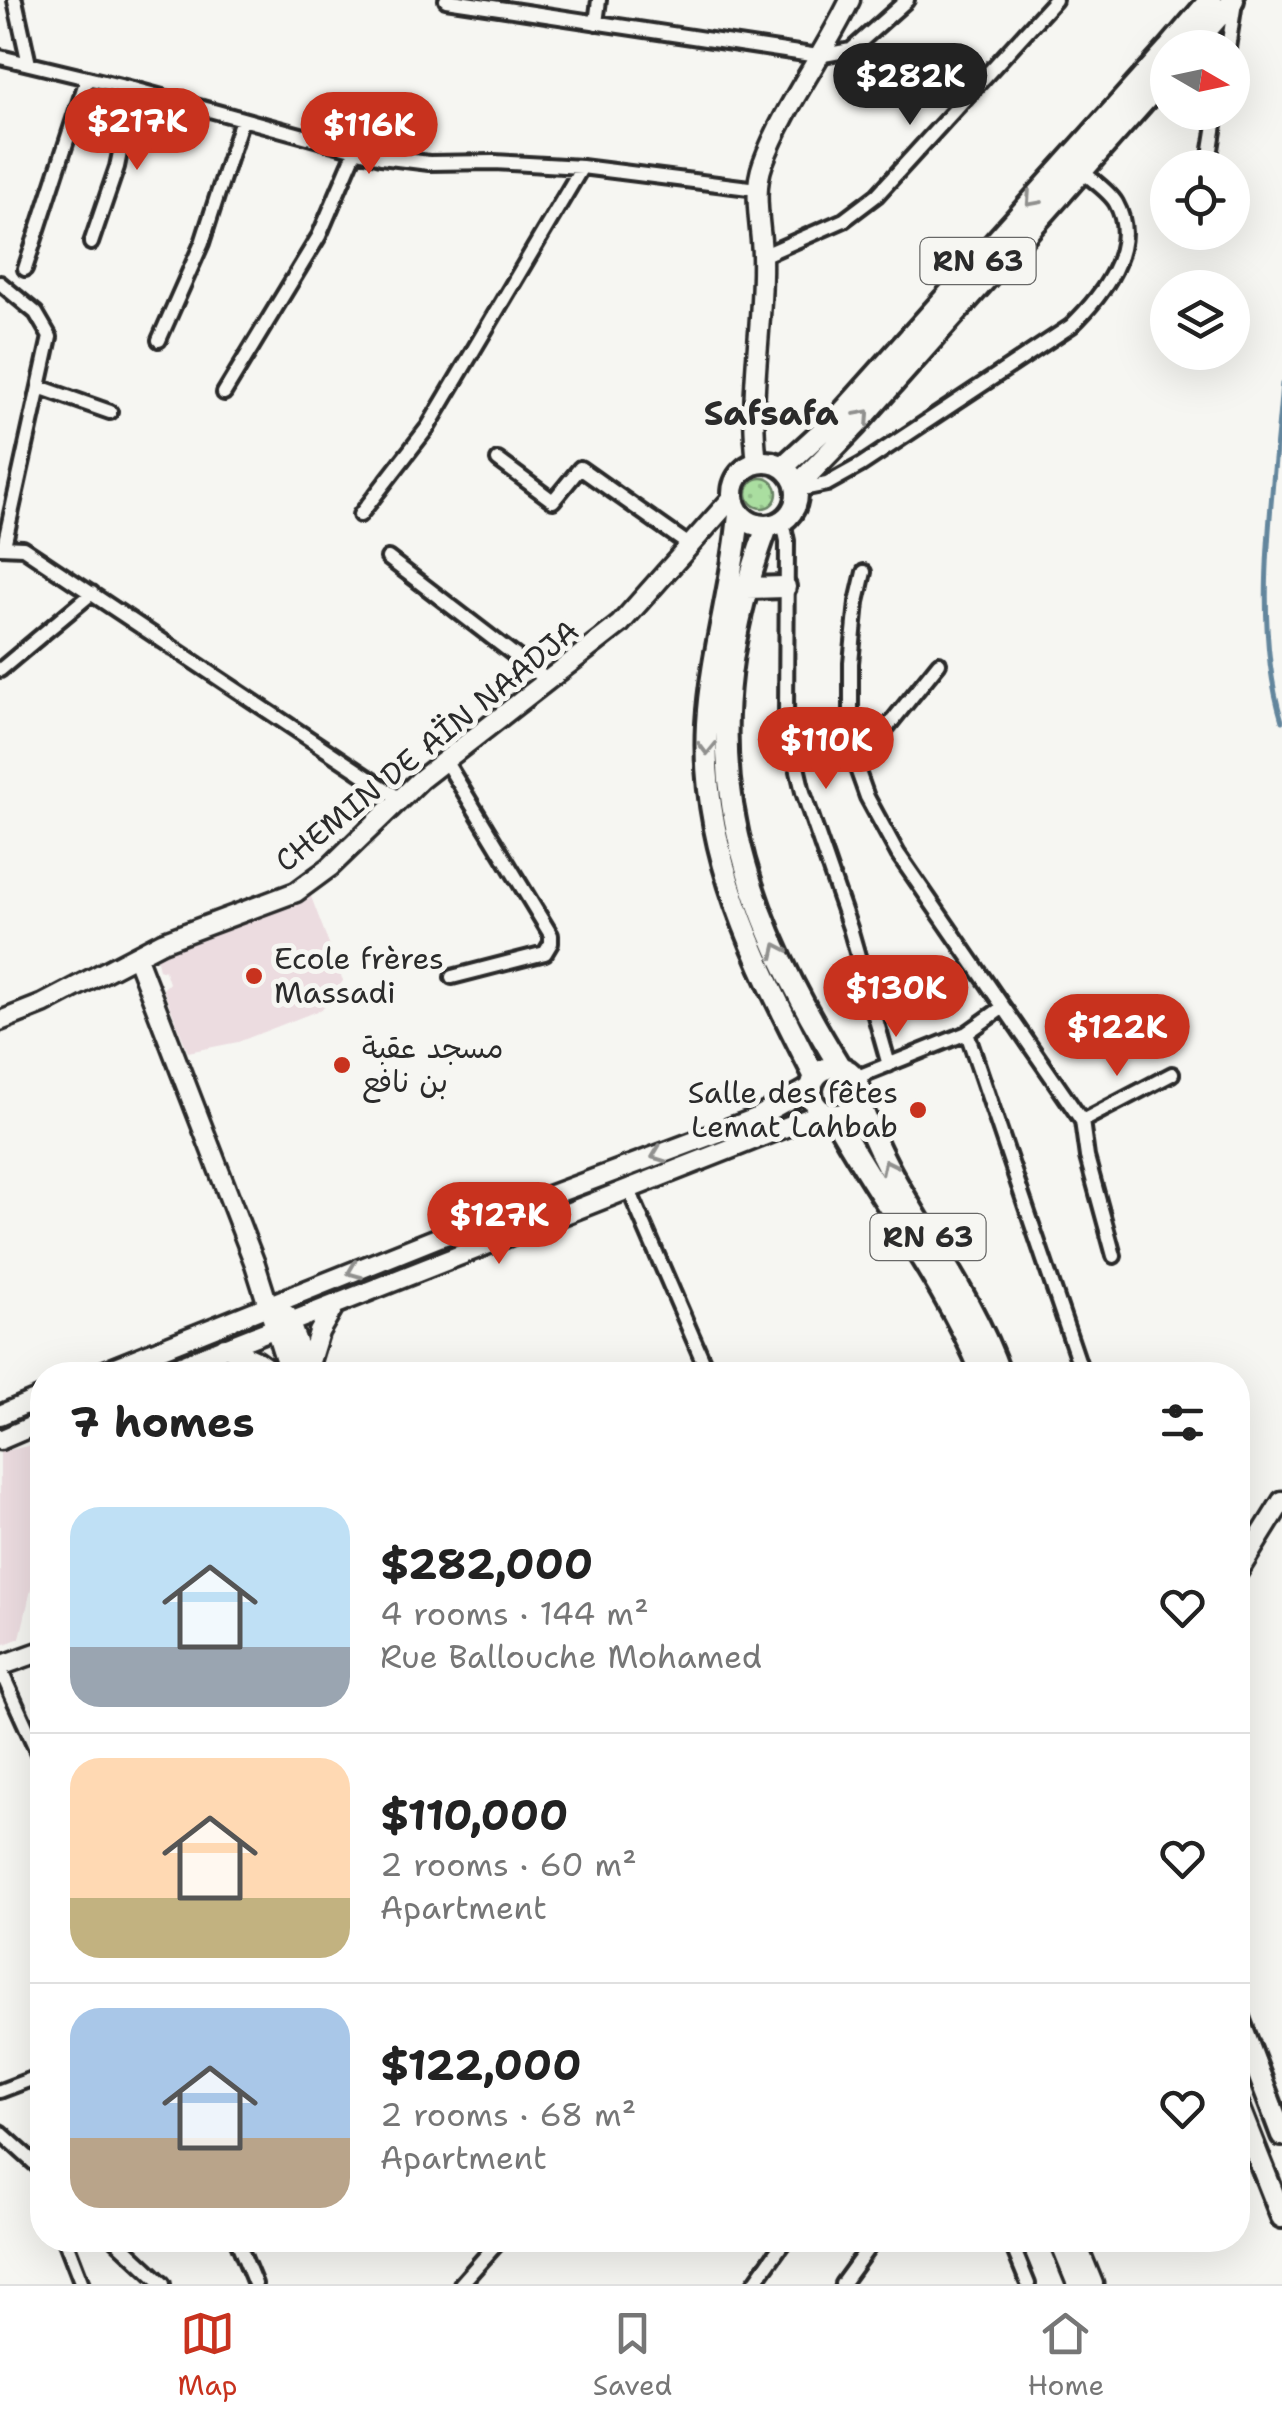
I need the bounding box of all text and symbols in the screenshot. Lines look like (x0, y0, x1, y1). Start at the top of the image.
north arrow (1150, 30, 1250, 130)
map controls (1150, 30, 1250, 370)
pin: $282K (840, 43, 980, 128)
text: $282K (855, 54, 965, 97)
pin: $217K (67, 88, 207, 173)
pin: $116K (299, 92, 439, 177)
text: $217K (87, 99, 187, 142)
text: $116K (323, 103, 415, 146)
button: locate (1150, 150, 1250, 250)
one-way arrow (1026, 188, 1044, 207)
road number: RN 63 (920, 238, 1036, 284)
button: layers (1150, 270, 1250, 370)
district label: Safsafa (703, 389, 839, 436)
one-way arrow (852, 409, 870, 428)
street label: CHEMIN DE AÏN NAADJA (266, 610, 587, 881)
pin: $110K (756, 707, 896, 792)
text: $110K (780, 718, 872, 761)
one-way arrow (696, 742, 718, 757)
place label: Ecole frères Massadi (274, 938, 444, 1013)
one-way arrow (770, 942, 790, 960)
pin: $130K (826, 955, 966, 1040)
marker: Ecole frères Massadi (243, 965, 265, 987)
text: $130K (845, 966, 947, 1009)
pin: $122K (1047, 994, 1187, 1079)
text: $122K (1067, 1005, 1167, 1048)
place label: مسجد عقبة بن نافع (362, 1027, 503, 1104)
marker: مسجد عقبة بن نافع (331, 1054, 353, 1076)
place label: Salle des fêtes Lemat Lahbab (688, 1072, 898, 1147)
marker: Salle des fêtes Lemat Lahbab (907, 1099, 929, 1121)
one-way arrow (650, 1143, 668, 1163)
one-way arrow (880, 1158, 900, 1176)
pin: $127K (429, 1182, 569, 1267)
text: $127K (449, 1193, 549, 1236)
road number: RN 63 (870, 1214, 986, 1260)
one-way arrow (346, 1259, 364, 1279)
text: 7 homes (70, 1394, 255, 1450)
icon: filters (1155, 1395, 1210, 1450)
text: $282,000 (380, 1536, 593, 1592)
icon: home (150, 1547, 270, 1667)
icon: heart (1155, 1580, 1210, 1635)
text: 4 rooms · 144 m² (380, 1592, 649, 1635)
text: Rue Ballouche Mohamed (380, 1635, 762, 1678)
text: $110,000 (380, 1787, 569, 1843)
icon: home (150, 1798, 270, 1918)
icon: heart (1155, 1831, 1210, 1886)
text: 2 rooms · 60 m² (380, 1843, 637, 1886)
text: Apartment (380, 1886, 547, 1929)
text: $122,000 (380, 2037, 582, 2093)
icon: home (150, 2048, 270, 2168)
icon: heart (1155, 2081, 1210, 2136)
text: 2 rooms · 68 m² (380, 2093, 636, 2136)
text: Apartment (380, 2136, 547, 2179)
tab: Map (178, 2306, 238, 2404)
tab: Saved (593, 2306, 672, 2404)
tab: Home (1027, 2306, 1104, 2404)

